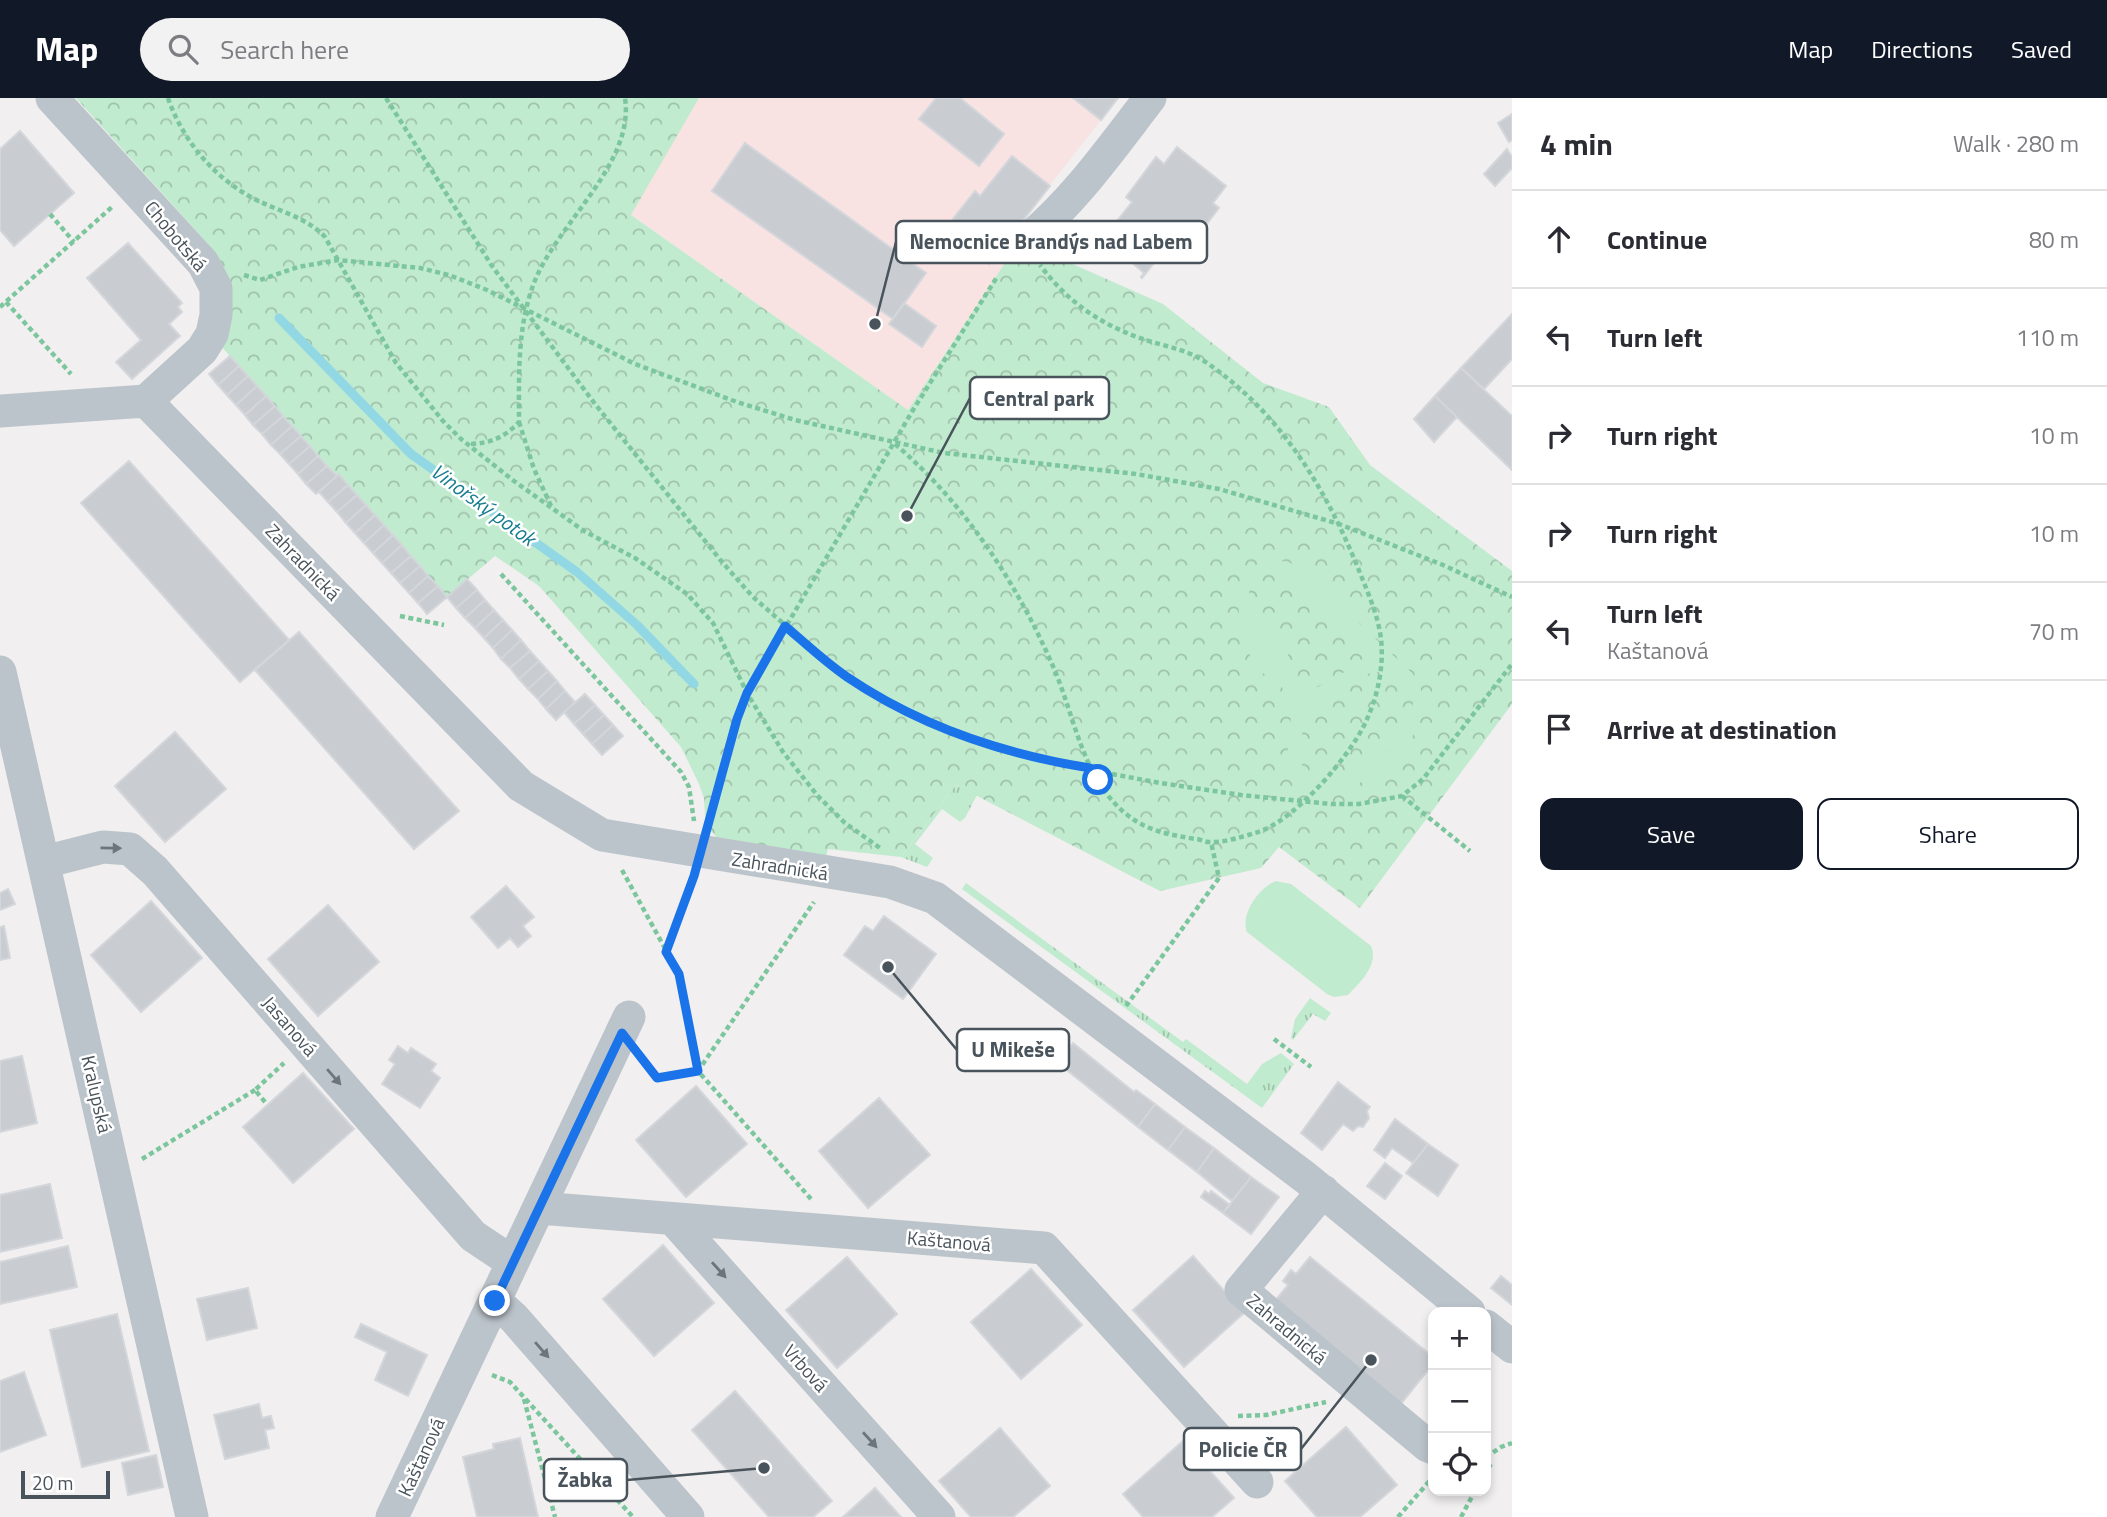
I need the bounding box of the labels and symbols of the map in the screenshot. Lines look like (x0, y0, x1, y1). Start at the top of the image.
street label: Chobotská (138, 194, 215, 278)
callout: Nemocnice Brandýs nad Labem (896, 221, 1207, 263)
text: Nemocnice Brandýs nad Labem (909, 225, 1193, 257)
callout: Central park (970, 377, 1109, 419)
text: Central park (984, 382, 1095, 414)
water label: Vinořský potok (424, 455, 545, 555)
street label: Zahradnická (259, 517, 348, 607)
route start (1082, 764, 1113, 795)
one-way arrow (100, 843, 122, 854)
street label: Zahradnická (730, 844, 831, 888)
street label: Jasanová (256, 989, 325, 1063)
callout: U Mikeše (957, 1029, 1069, 1071)
text: U Mikeše (971, 1033, 1055, 1065)
street label: Kralupská (75, 1052, 121, 1136)
one-way arrow (326, 1068, 342, 1086)
street label: Kaštanová (906, 1222, 993, 1259)
one-way arrow (711, 1261, 727, 1279)
route end (479, 1285, 510, 1316)
street label: Zahradnická (1241, 1286, 1334, 1371)
street label: Vrbová (777, 1337, 836, 1398)
one-way arrow (534, 1341, 550, 1359)
street label: Kaštanová (390, 1412, 452, 1501)
callout: Policie ČR (1184, 1428, 1301, 1470)
one-way arrow (862, 1431, 878, 1448)
text: Policie ČR (1198, 1433, 1288, 1465)
callout: Žabka (544, 1459, 627, 1501)
text: Žabka (558, 1463, 613, 1495)
scale bar (21, 1468, 110, 1500)

